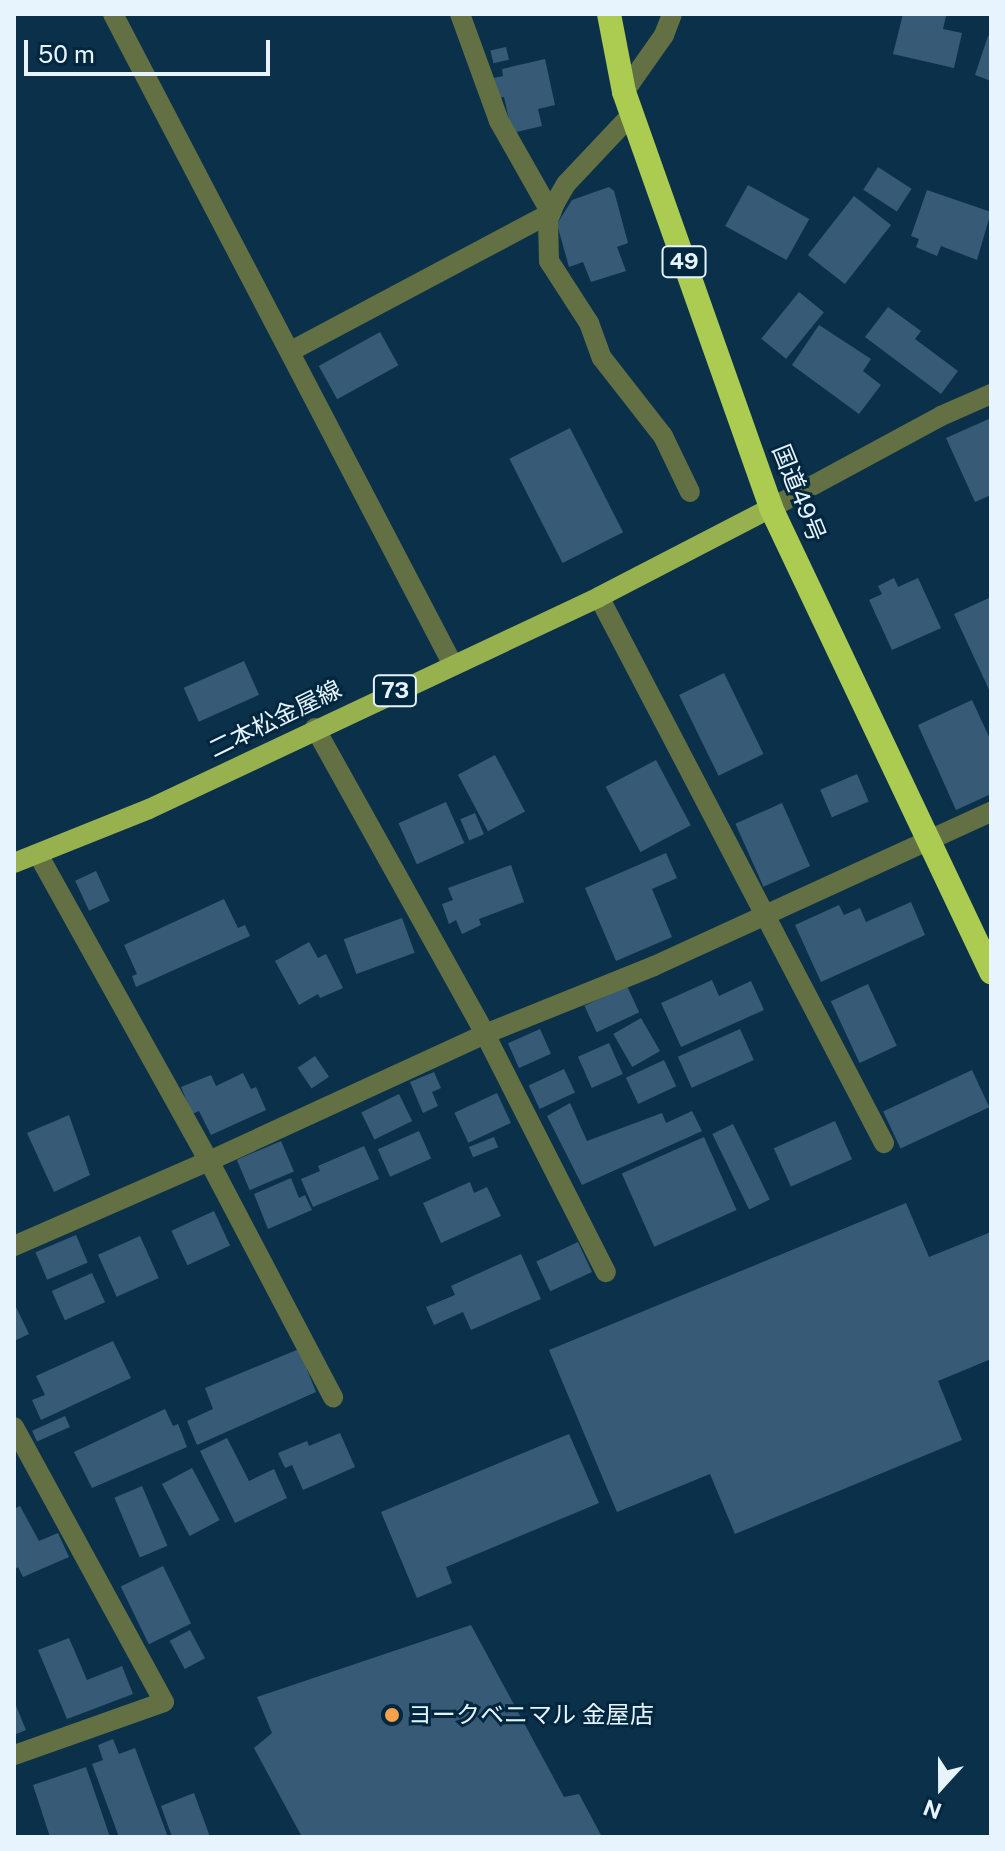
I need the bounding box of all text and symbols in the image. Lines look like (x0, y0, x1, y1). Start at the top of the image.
scale bar (28, 24, 274, 74)
text: 50 m (38, 40, 95, 68)
road number: 49 (660, 244, 708, 280)
street label: 国道49号 (767, 440, 831, 546)
road number: 73 (371, 673, 419, 709)
street label: 二本松金屋線 (204, 674, 346, 764)
place label: ヨークベニマル 金屋店 (408, 1701, 654, 1729)
marker: ヨークベニマル 金屋店 (383, 1706, 401, 1724)
north arrow (901, 1747, 981, 1827)
text: N (920, 1794, 945, 1825)

